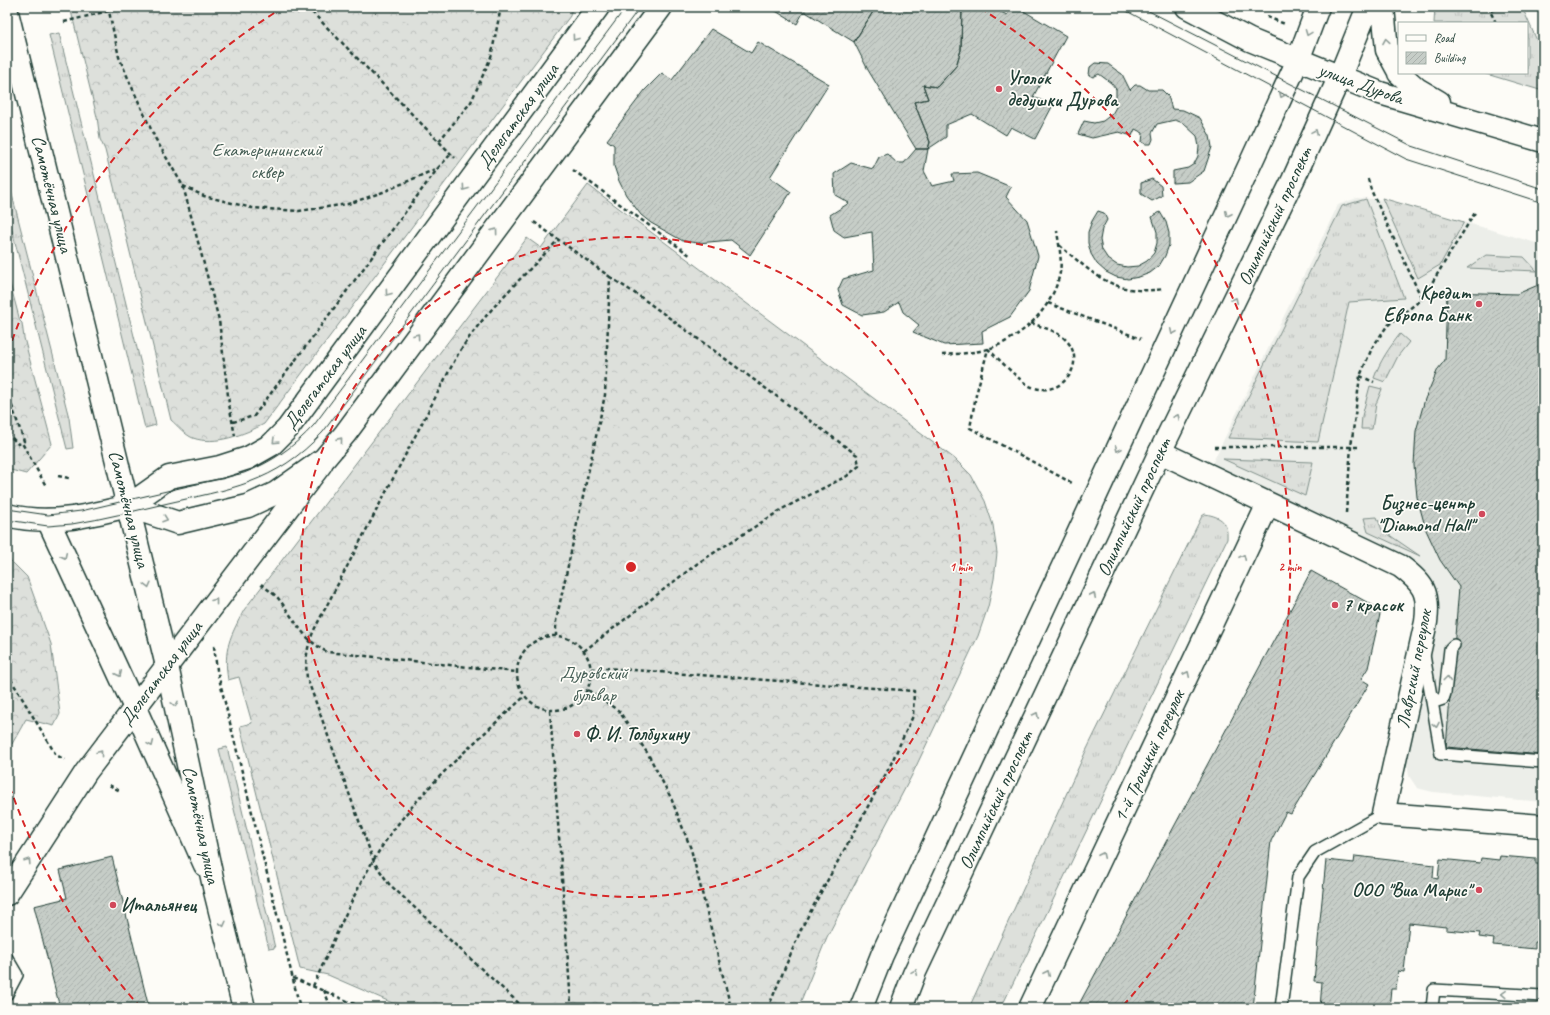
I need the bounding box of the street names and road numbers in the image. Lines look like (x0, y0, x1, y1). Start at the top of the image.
street label: улица Дурова (1315, 57, 1409, 111)
street label: Делегатская улица (472, 58, 565, 173)
street label: Самотёчная улица (26, 133, 78, 256)
street label: Олимпийский проспект (1232, 142, 1318, 289)
street label: Делегатская улица (278, 319, 373, 434)
street label: Олимпийский проспект (1091, 433, 1177, 580)
street label: Самотёчная улица (103, 448, 155, 571)
street label: Лаврский переулок (1391, 606, 1438, 730)
street label: Делегатская улица (114, 615, 209, 730)
street label: 1-й Троицкий переулок (1108, 684, 1191, 826)
street label: Олимпийский проспект (953, 726, 1039, 873)
street label: Самотёчная улица (177, 764, 225, 887)

